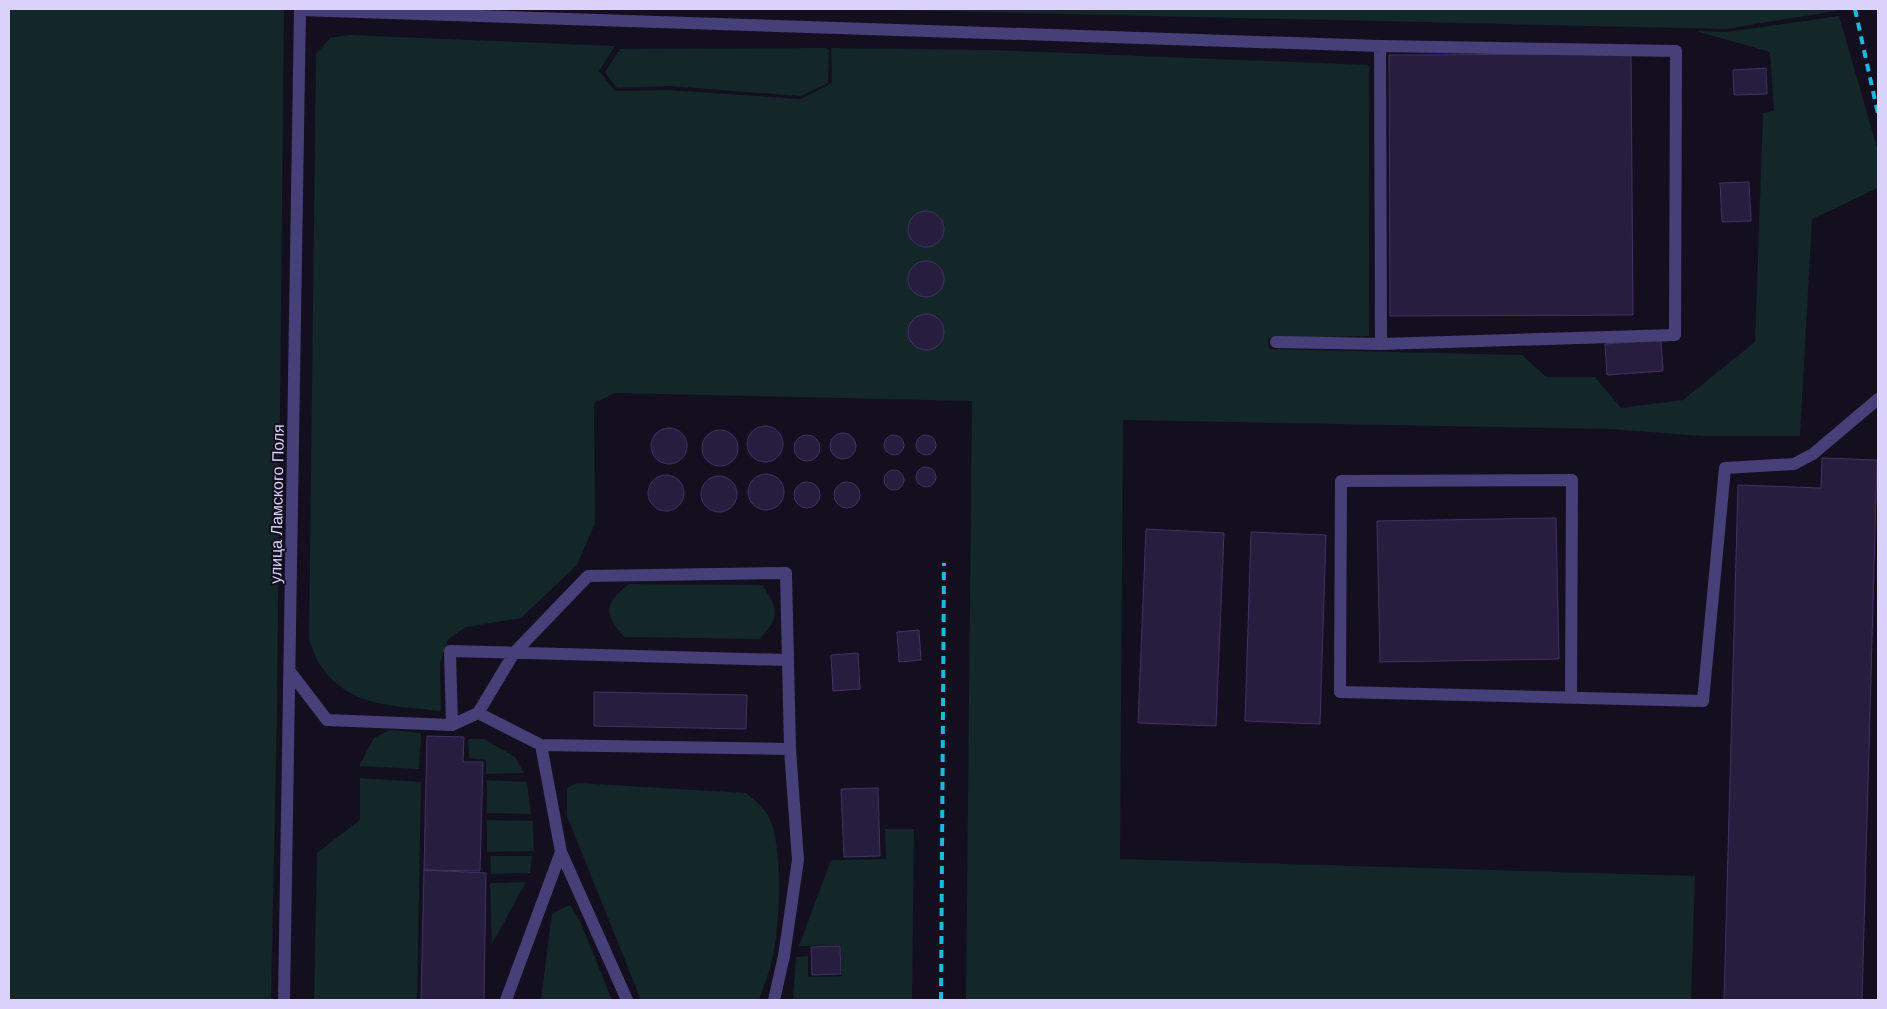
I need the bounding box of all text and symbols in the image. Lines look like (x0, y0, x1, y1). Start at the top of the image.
street label: улица Ламского Поля (267, 424, 287, 584)

